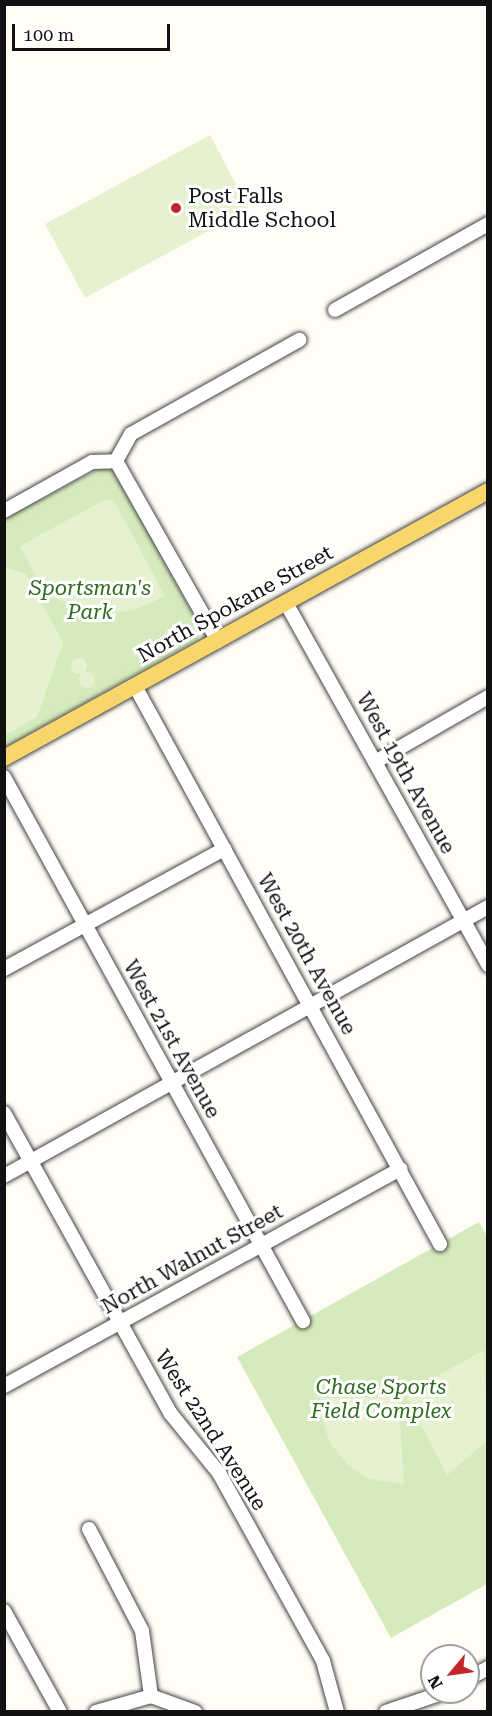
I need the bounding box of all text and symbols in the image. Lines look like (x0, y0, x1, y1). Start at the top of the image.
scale bar (15, 12, 172, 50)
text: 100 m (23, 24, 74, 45)
place label: Post Falls Middle School (188, 183, 336, 233)
marker: Post Falls Middle School (169, 201, 183, 215)
street label: North Spokane Street (133, 540, 337, 668)
park label: Sportsman's Park (29, 575, 151, 625)
street label: West 19th Avenue (351, 688, 461, 858)
street label: West 20th Avenue (252, 869, 362, 1039)
street label: West 21st Avenue (118, 955, 226, 1123)
street label: North Walnut Street (97, 1199, 287, 1319)
street label: West 22nd Avenue (150, 1345, 272, 1515)
park label: Chase Sports Field Complex (311, 1374, 451, 1424)
north arrow (420, 1644, 480, 1704)
text: N (424, 1672, 447, 1692)

